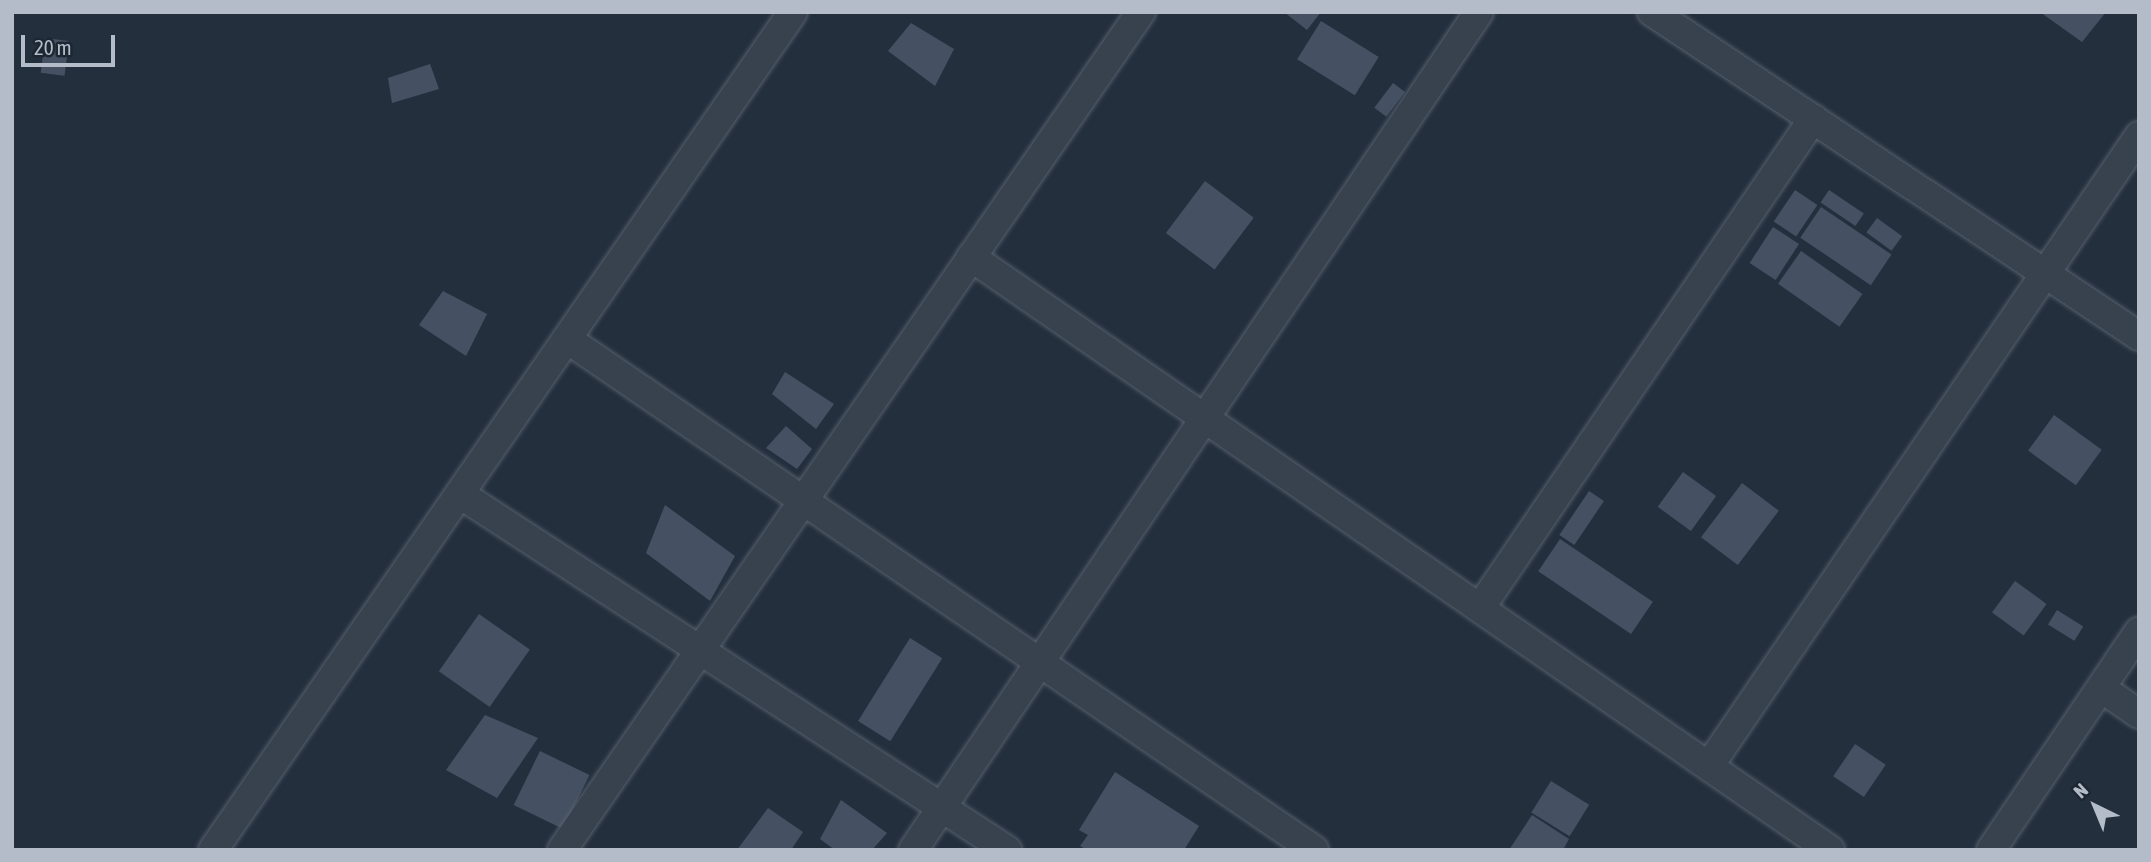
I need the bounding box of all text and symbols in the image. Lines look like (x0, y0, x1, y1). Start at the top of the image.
scale bar (24, 21, 119, 65)
text: 20 m (34, 35, 72, 59)
north arrow (2060, 771, 2130, 841)
text: N (2069, 779, 2092, 803)

